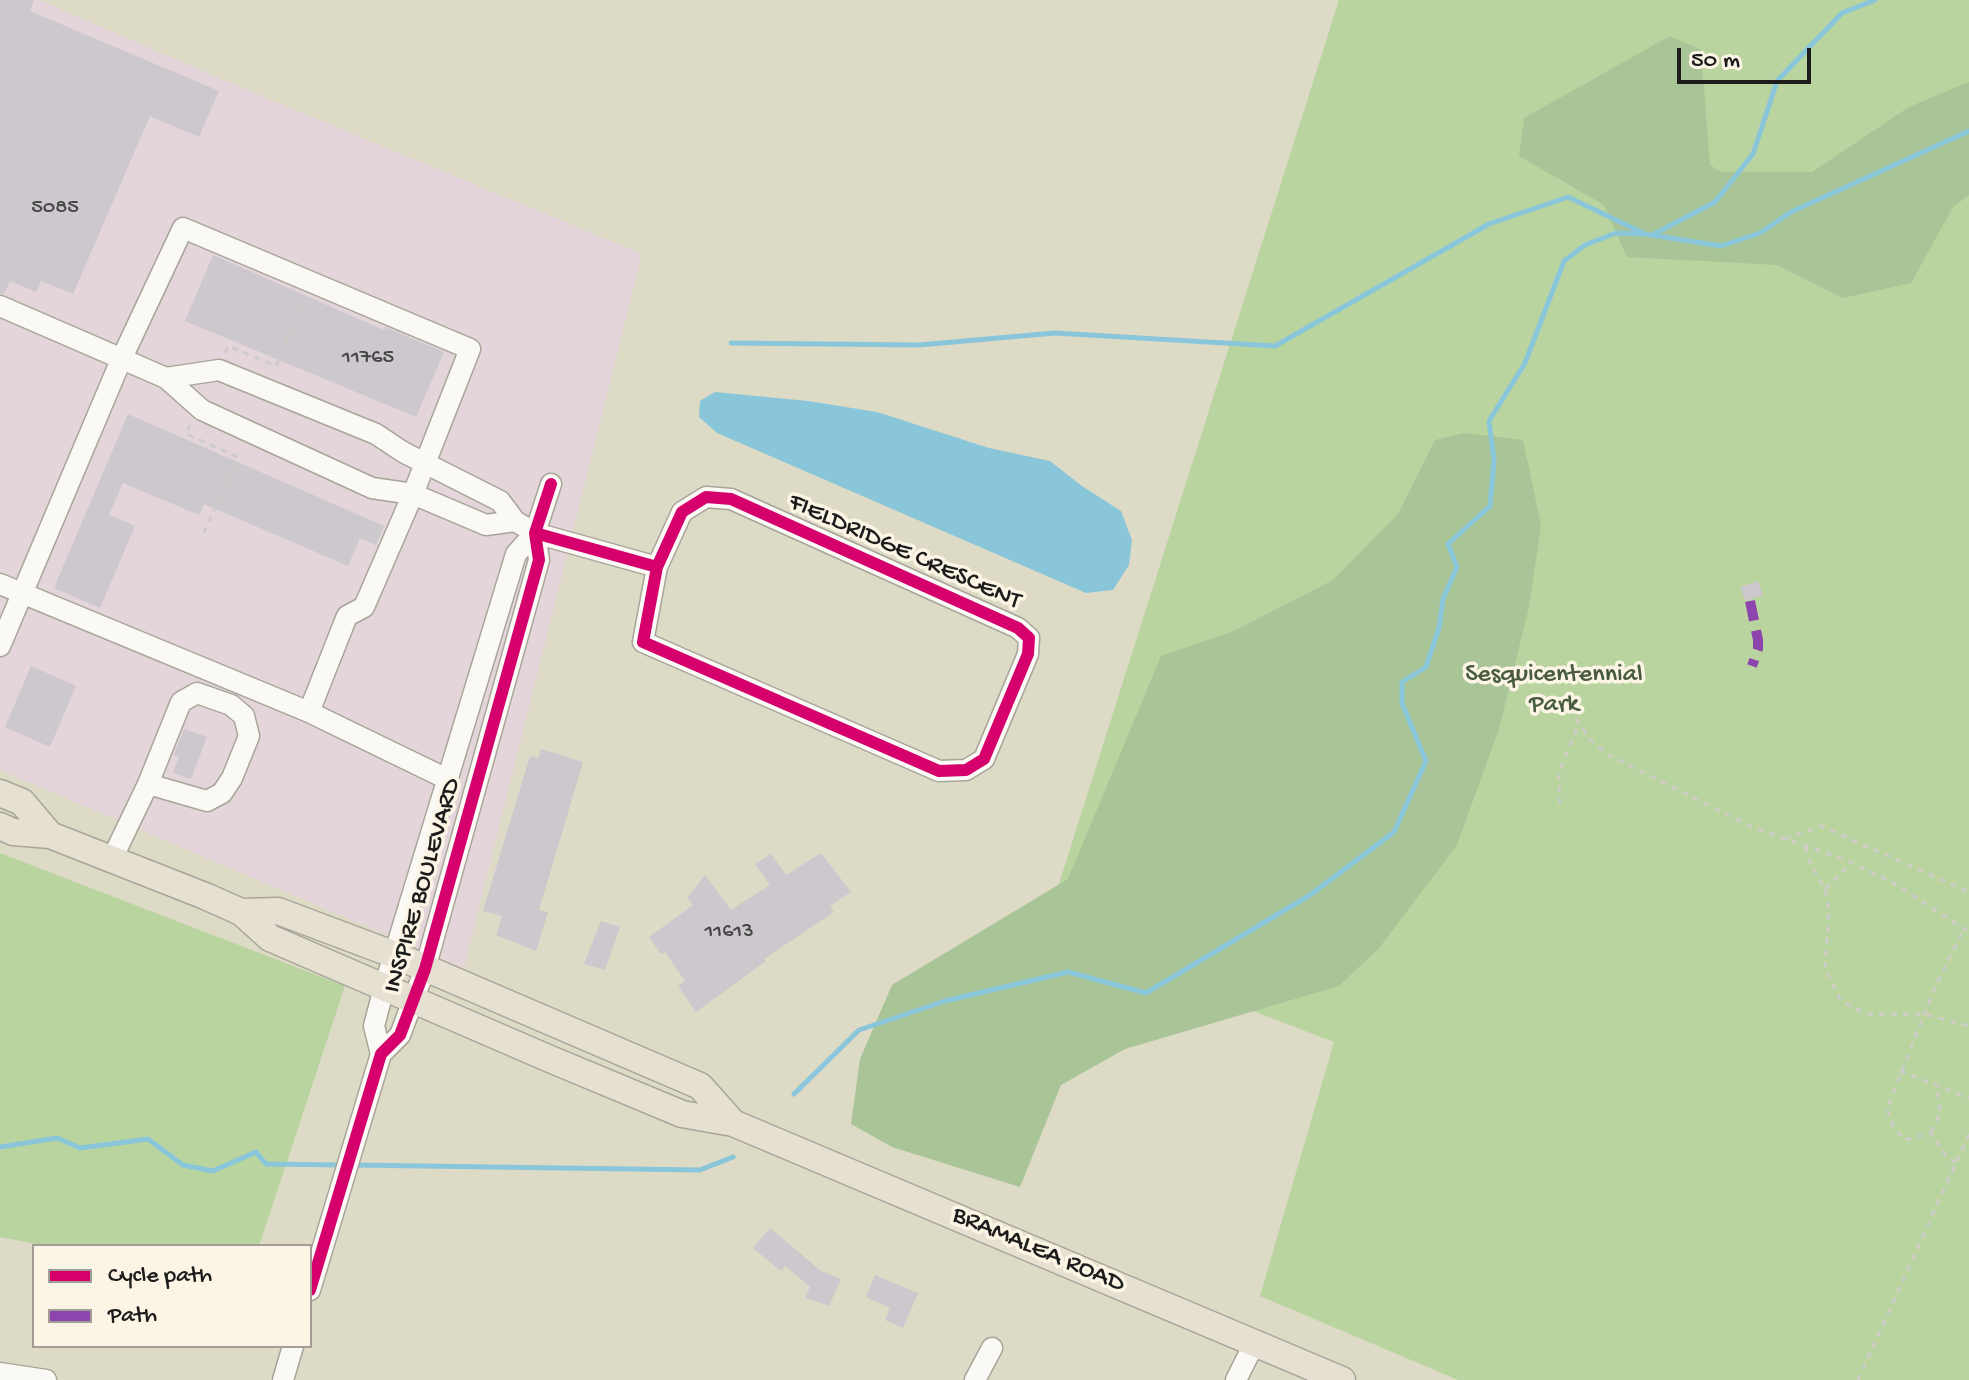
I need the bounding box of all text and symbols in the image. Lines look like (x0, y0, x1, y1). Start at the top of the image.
scale bar (1681, 32, 1815, 82)
text: 50 m (1691, 47, 1740, 76)
house number: 5085 (31, 196, 79, 222)
house number: 11765 (342, 346, 394, 372)
street label: FIELDRIDGE CRESCENT (783, 488, 1025, 618)
park label: Sesquicentennial Park (1465, 660, 1643, 722)
street label: INSPIRE BOULEVARD (378, 775, 470, 997)
house number: 11613 (704, 920, 754, 946)
street label: BRAMALEA ROAD (947, 1201, 1129, 1301)
legend (32, 1244, 312, 1348)
text: Cycle path (108, 1262, 212, 1291)
text: Path (108, 1302, 157, 1331)

